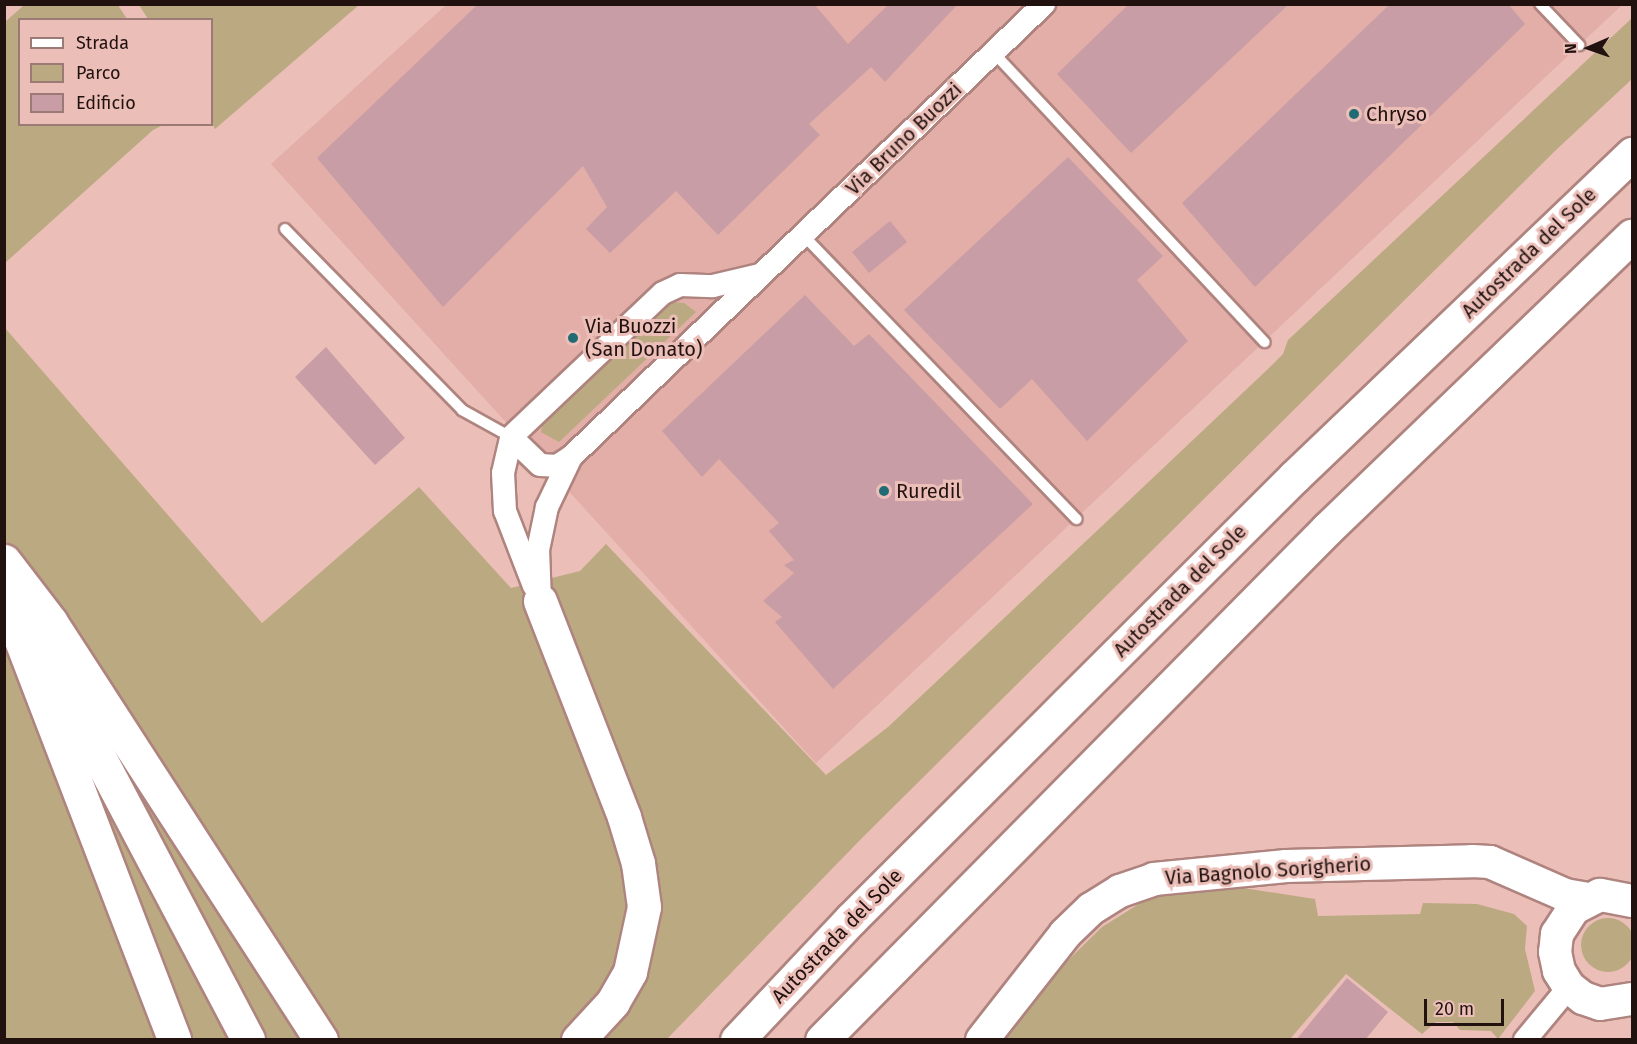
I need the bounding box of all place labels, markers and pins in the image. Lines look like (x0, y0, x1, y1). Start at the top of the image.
place label: Chryso (1366, 102, 1427, 126)
marker: Chryso (1347, 107, 1361, 121)
place label: Via Buozzi (San Donato) (585, 314, 703, 361)
marker: Via Buozzi (San Donato) (566, 331, 580, 345)
place label: Ruredil (896, 479, 961, 503)
marker: Ruredil (877, 484, 891, 498)

